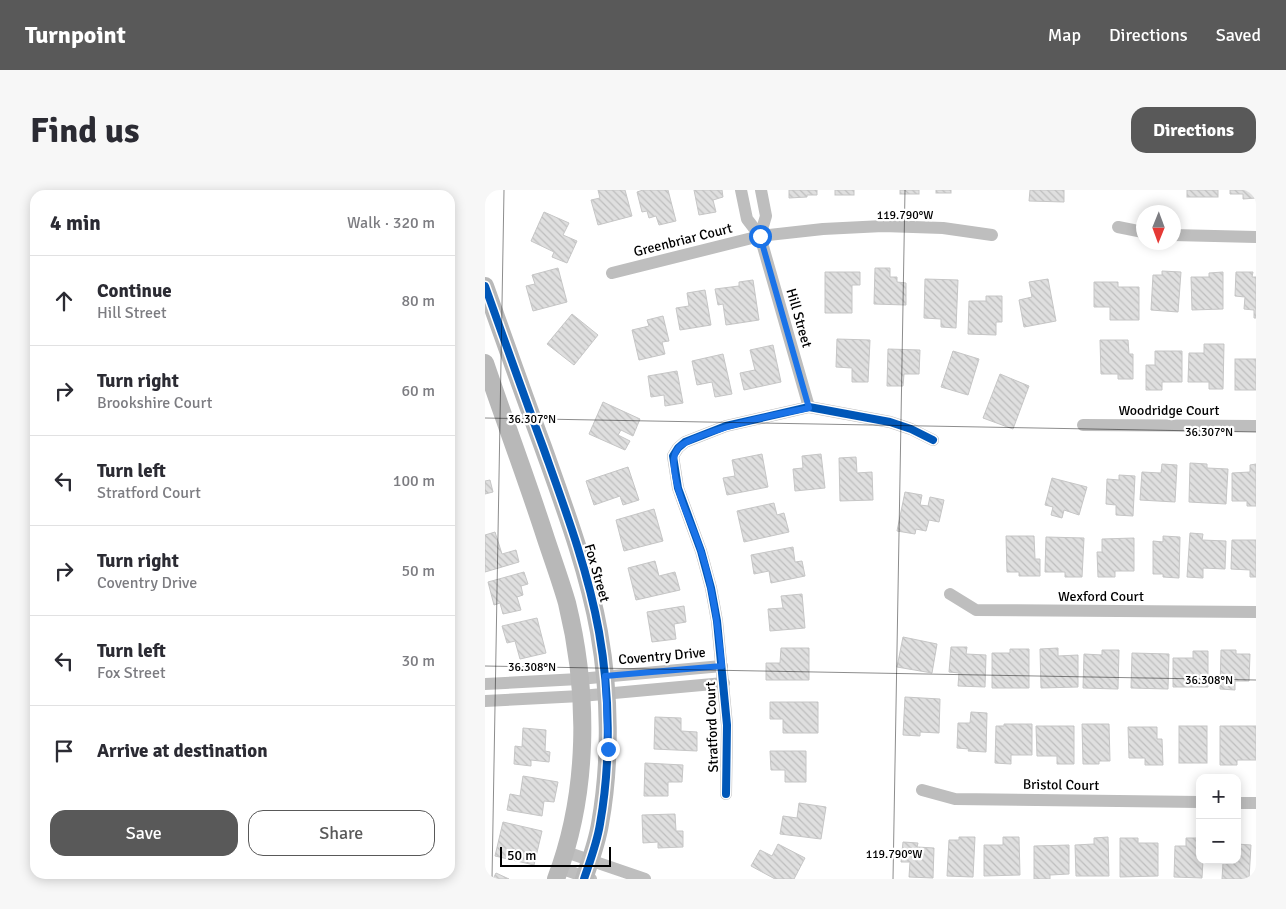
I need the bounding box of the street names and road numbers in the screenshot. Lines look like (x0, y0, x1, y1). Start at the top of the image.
street label: Greenbriar Court (632, 220, 734, 260)
street label: Hill Street (782, 286, 816, 350)
street label: Woodridge Court (1118, 402, 1220, 419)
street label: Fox Street (581, 542, 613, 604)
street label: Wexford Court (1058, 588, 1144, 605)
street label: Coventry Drive (618, 644, 706, 668)
street label: Stratford Court (702, 681, 722, 773)
street label: Bristol Court (1023, 776, 1099, 794)

